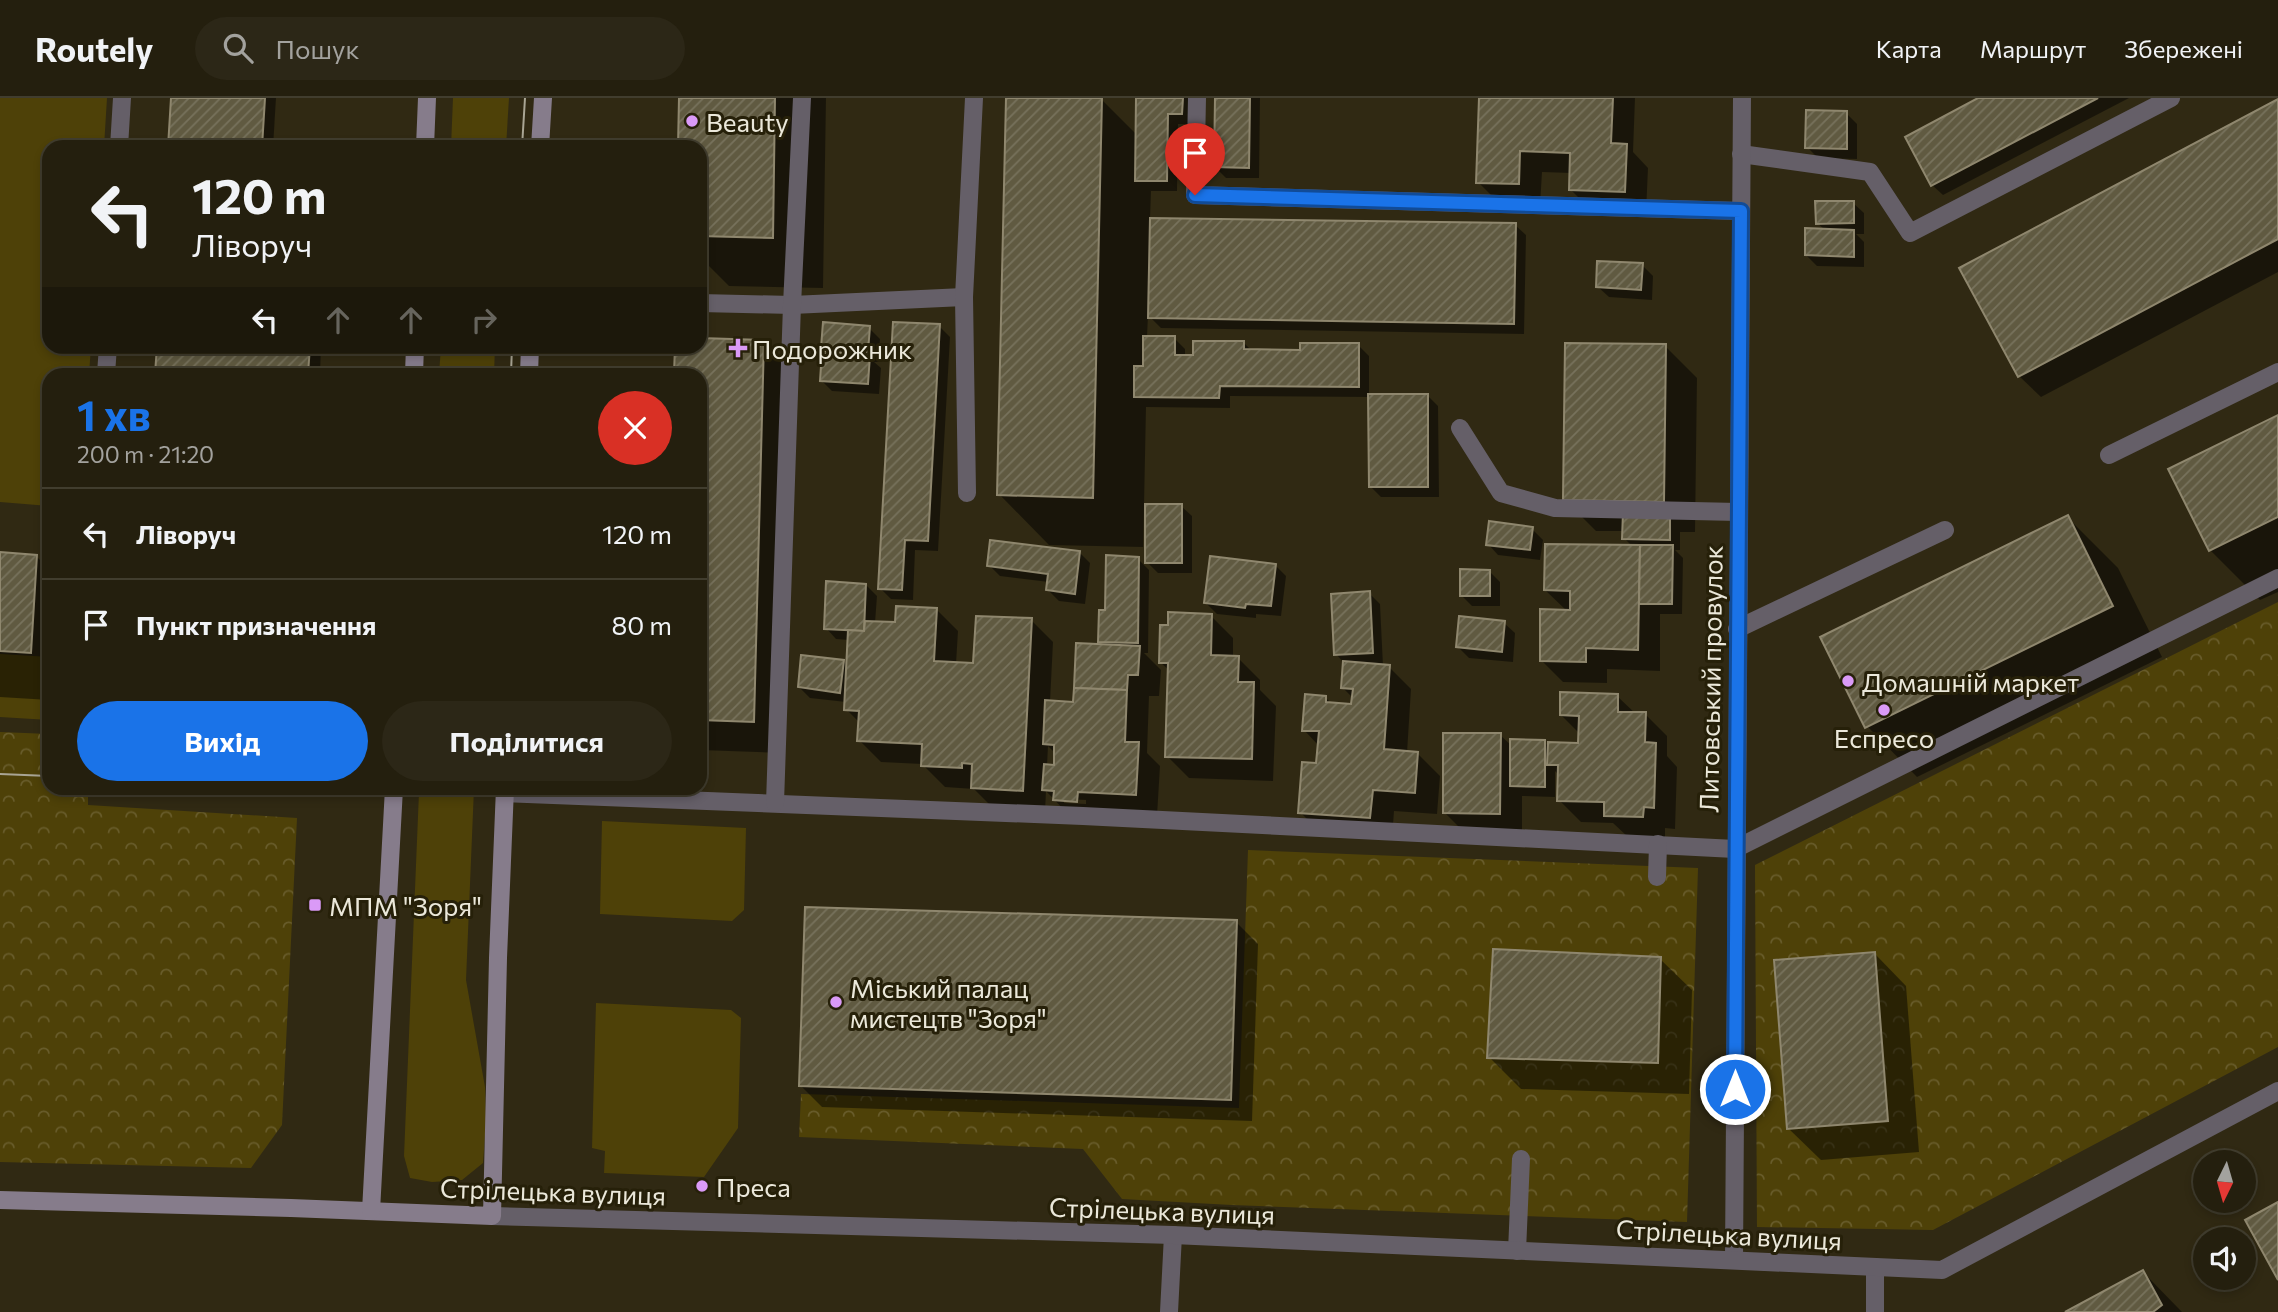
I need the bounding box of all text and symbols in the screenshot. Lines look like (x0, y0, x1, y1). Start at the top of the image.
search box (195, 17, 685, 80)
text: Routely (35, 28, 153, 69)
icon: search (219, 29, 257, 67)
text: Пошук (275, 33, 359, 64)
text: Карта (1876, 34, 1942, 63)
text: Маршрут (1980, 34, 2086, 63)
text: Збережені (2124, 34, 2243, 63)
place label: Beauty (706, 106, 789, 137)
marker: Beauty (684, 113, 700, 129)
pin (1165, 123, 1225, 195)
icon: arrive (1176, 134, 1214, 172)
text: 120 m (192, 164, 326, 224)
icon: left (77, 168, 168, 259)
text: Ліворуч (192, 224, 312, 264)
icon: left (246, 301, 284, 339)
icon: ahead (319, 301, 357, 339)
icon: ahead (392, 301, 430, 339)
icon: right (465, 301, 503, 339)
place label: Подорожник (752, 333, 912, 364)
marker: Подорожник (730, 340, 746, 356)
text: 1 хв (77, 388, 151, 440)
button: close (598, 391, 672, 465)
text: 200 m · 21:20 (77, 440, 214, 468)
icon: left (77, 515, 115, 553)
text: Ліворуч (136, 518, 236, 549)
text: 120 m (602, 518, 672, 549)
street label: Литовський провулок (1692, 545, 1728, 813)
icon: arrive (77, 606, 115, 644)
text: Пункт призначення (136, 609, 376, 640)
text: 80 m (612, 609, 672, 640)
place label: Домашній маркет (1862, 666, 2079, 697)
marker: Домашній маркет (1840, 673, 1856, 689)
button: Вихід (77, 701, 368, 781)
button: Поділитися (382, 701, 672, 781)
marker: Еспресо (1876, 702, 1892, 718)
place label: Еспресо (1834, 722, 1934, 753)
place label: МПМ "Зоря" (329, 890, 482, 921)
marker: МПМ "Зоря" (307, 897, 323, 913)
place label: Міський палац мистецтв "Зоря" (850, 972, 1047, 1033)
marker: Міський палац мистецтв "Зоря" (828, 994, 844, 1010)
position arrow (1698, 1052, 1772, 1126)
north arrow (2193, 1150, 2256, 1213)
map controls (2193, 1150, 2256, 1290)
place label: Преса (716, 1171, 791, 1202)
street label: Стрілецька вулиця (439, 1172, 667, 1210)
marker: Преса (694, 1178, 710, 1194)
street label: Стрілецька вулиця (1048, 1191, 1276, 1229)
street label: Стрілецька вулиця (1615, 1213, 1843, 1255)
button: sound (2193, 1227, 2256, 1290)

